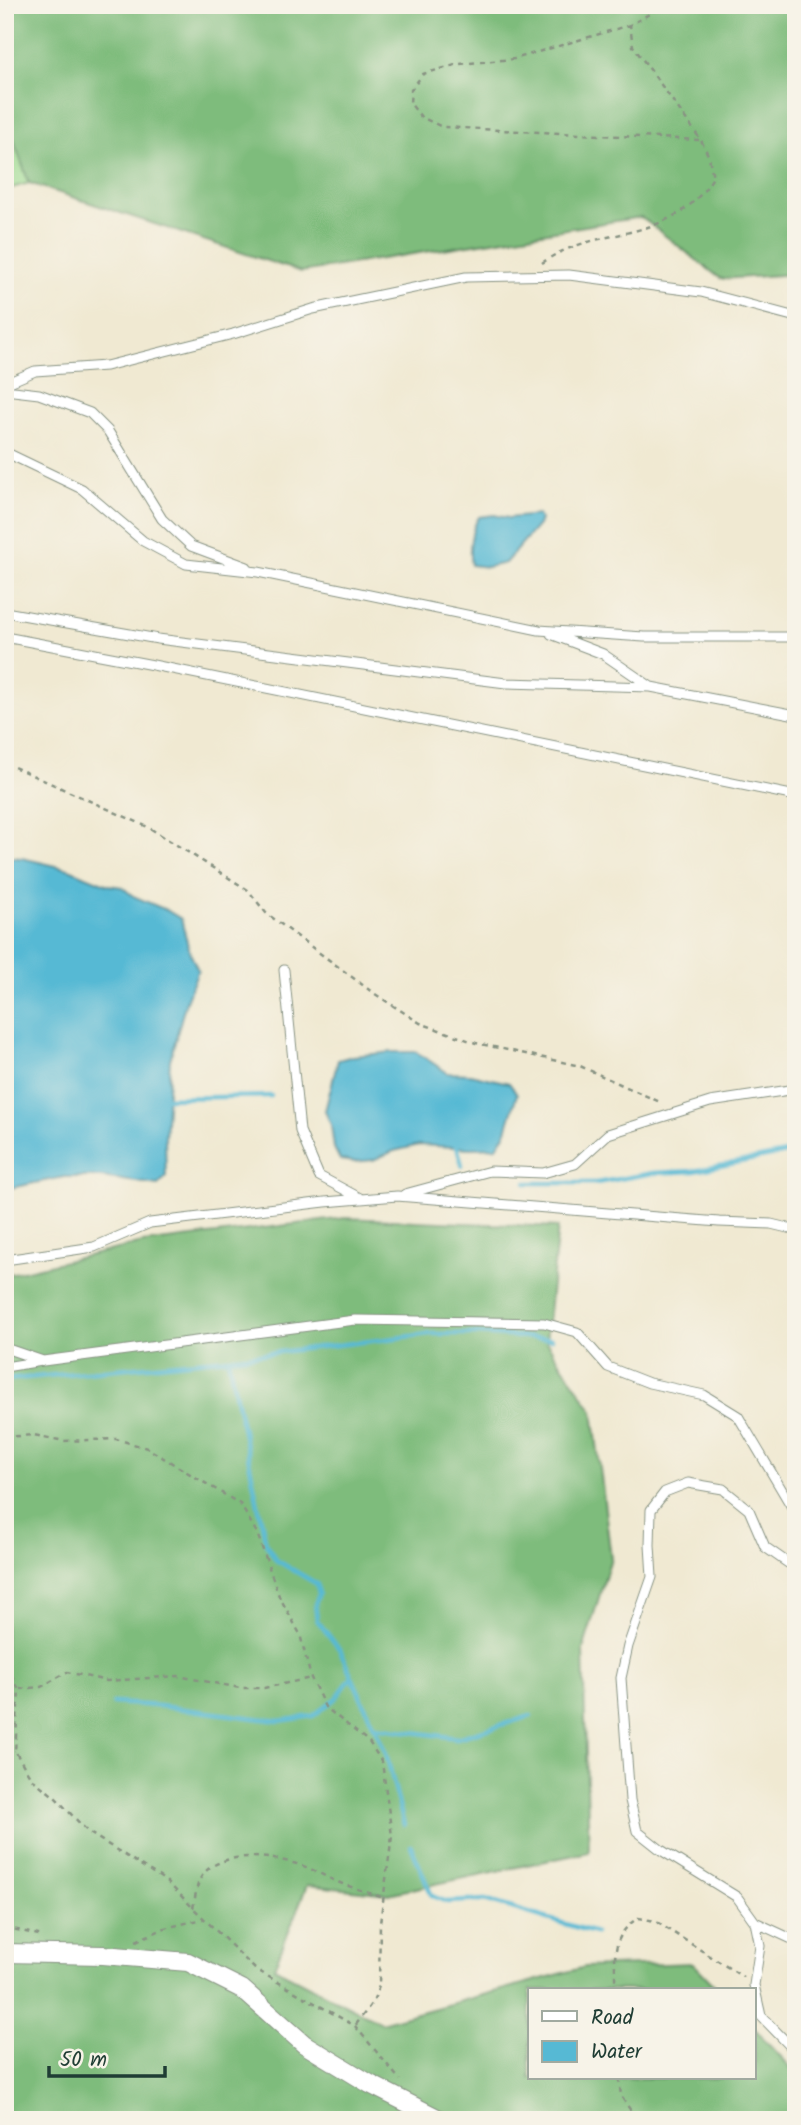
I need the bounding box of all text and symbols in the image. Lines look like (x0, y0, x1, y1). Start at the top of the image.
legend (528, 1988, 756, 2080)
text: Road (591, 2002, 634, 2035)
scale bar (49, 2034, 164, 2078)
text: Water (591, 2036, 643, 2069)
text: 50 m (60, 2044, 107, 2077)

